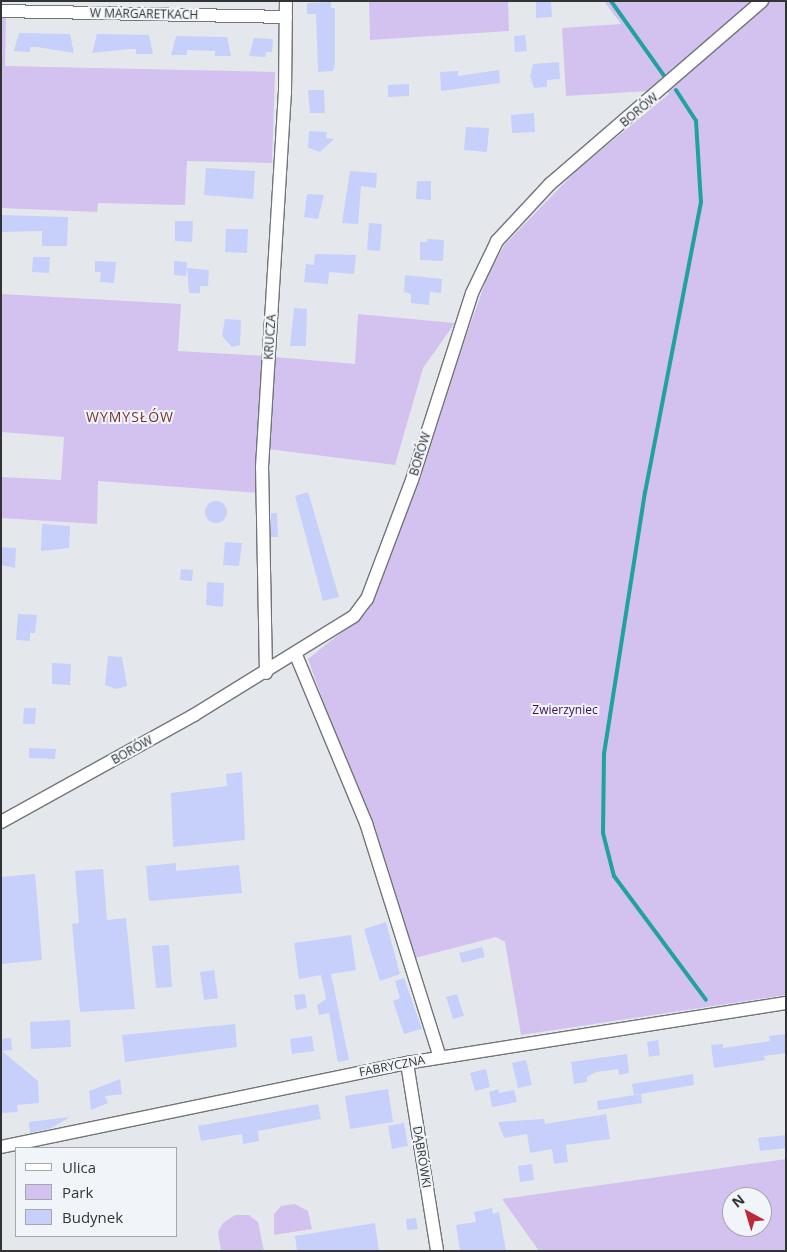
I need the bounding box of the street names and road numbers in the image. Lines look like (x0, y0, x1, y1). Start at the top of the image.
street label: W MARGARETKACH (90, 6, 198, 22)
street label: BORÓW (617, 90, 661, 130)
street label: KRUCZA (261, 314, 279, 360)
street label: BORÓW (407, 430, 433, 478)
street label: BORÓW (109, 733, 155, 767)
street label: FABRYCZNA (358, 1053, 426, 1079)
street label: DĄBRÓWKI (410, 1125, 434, 1189)

